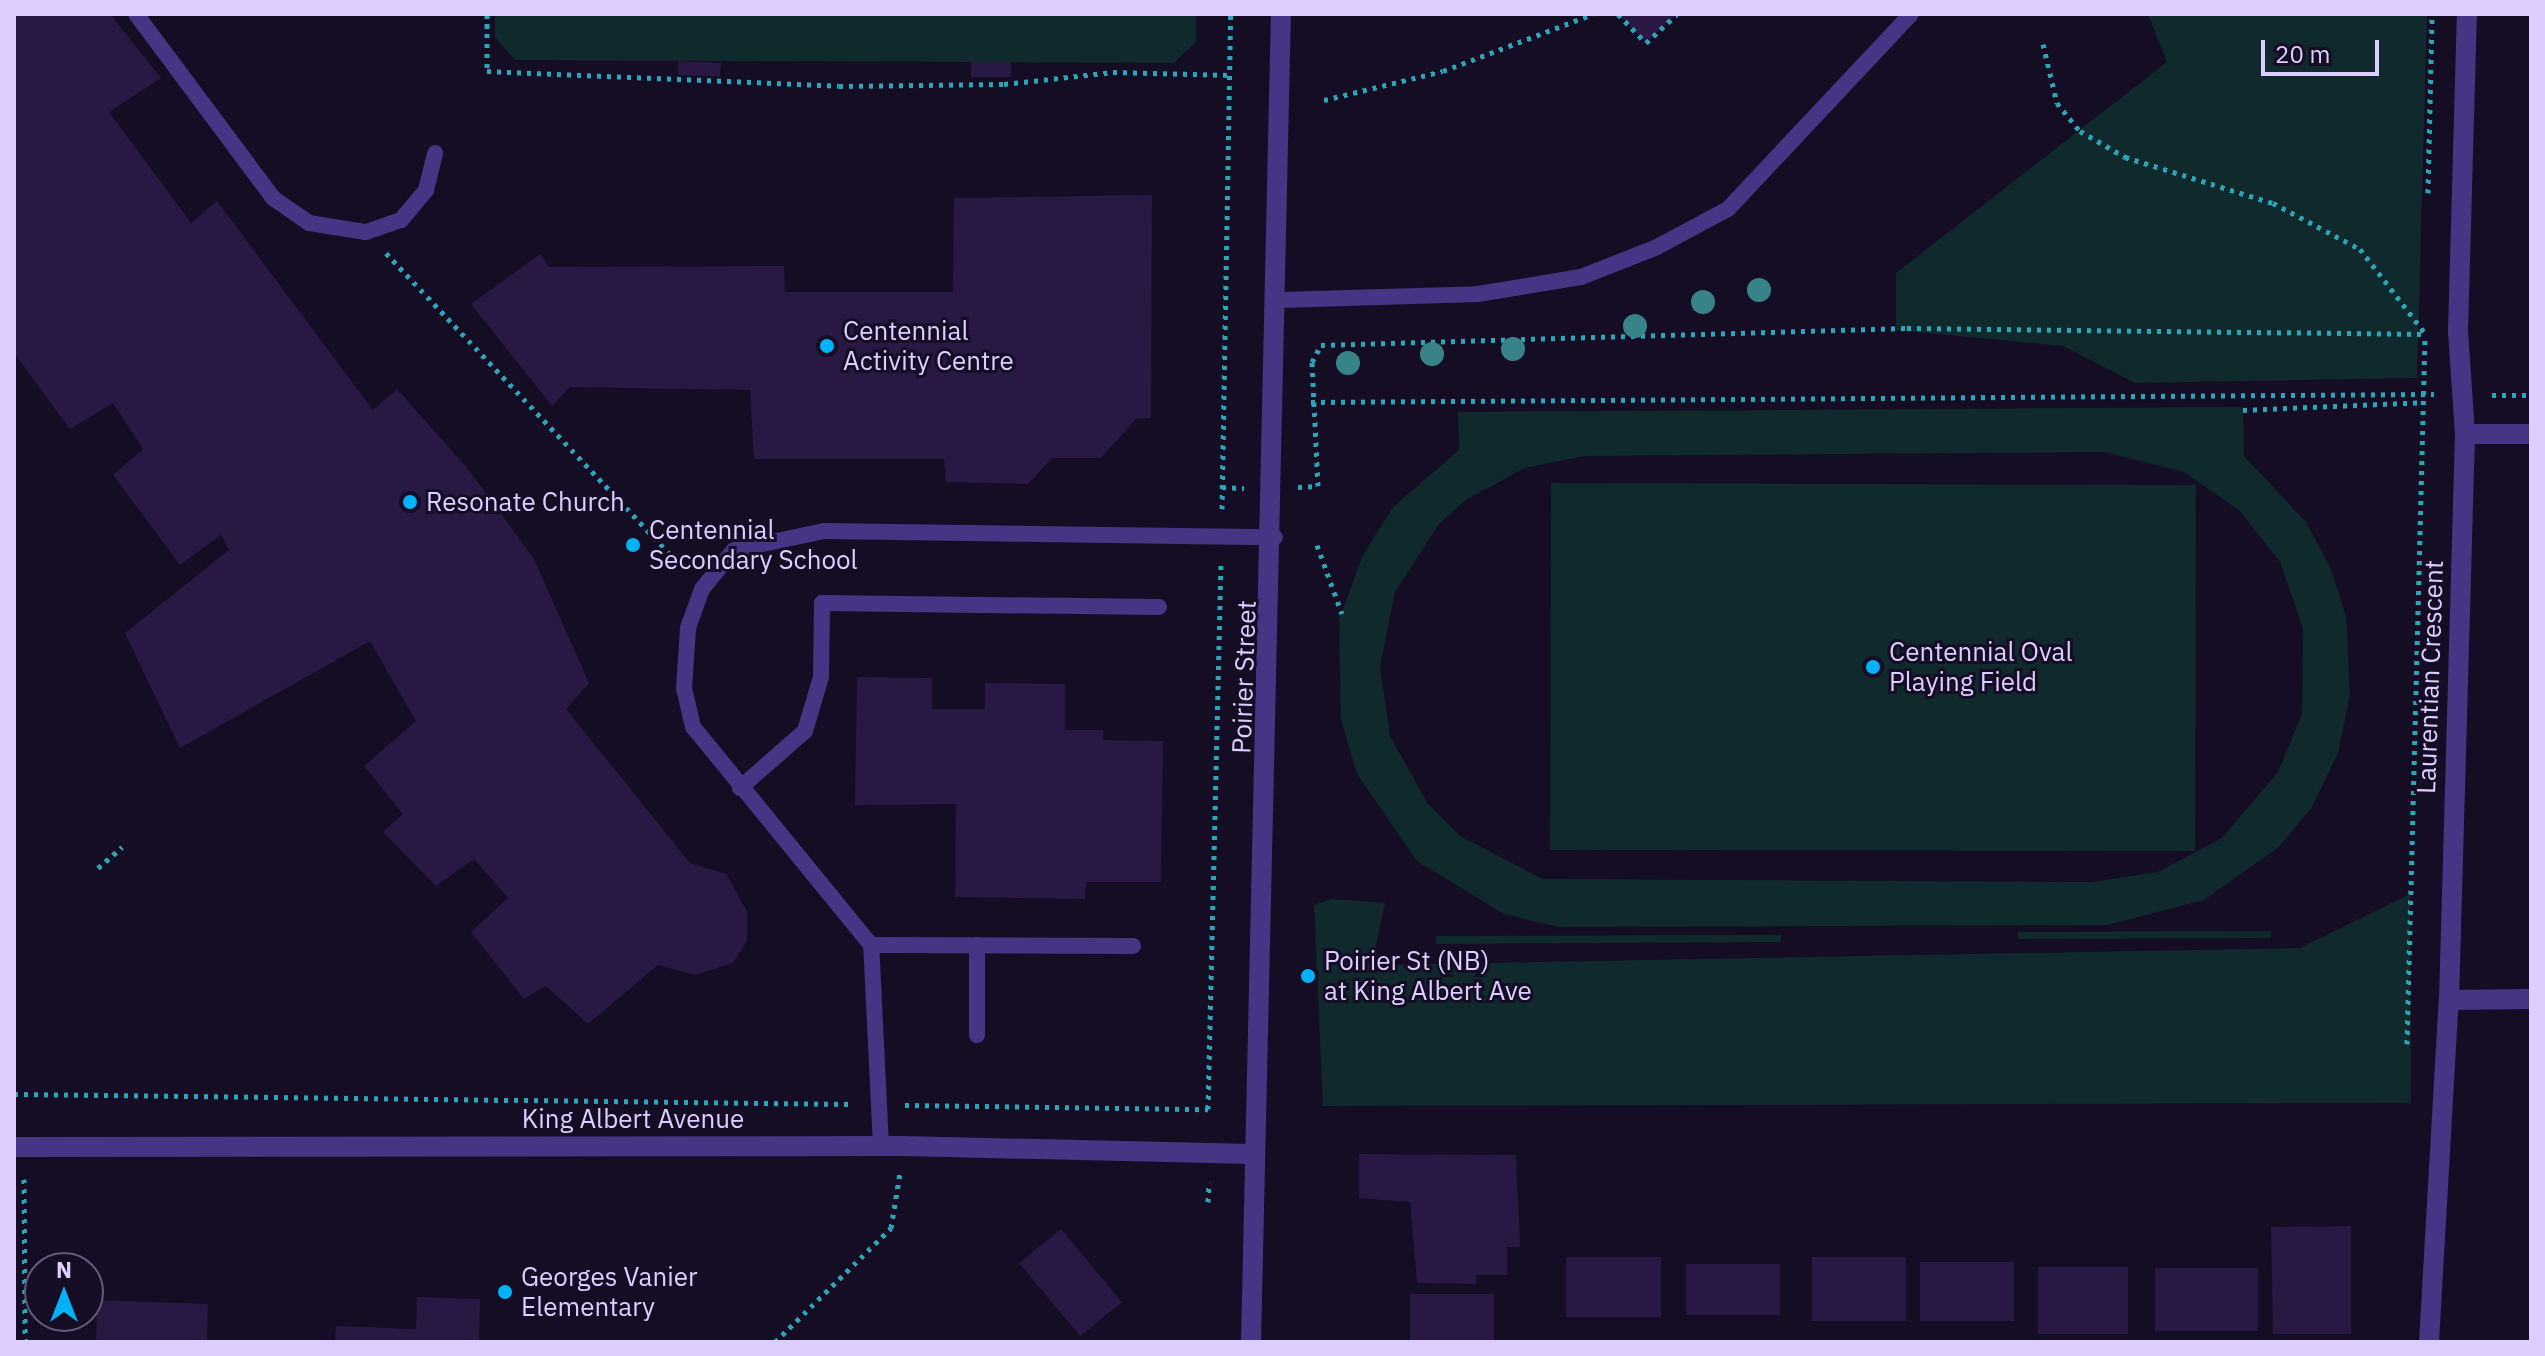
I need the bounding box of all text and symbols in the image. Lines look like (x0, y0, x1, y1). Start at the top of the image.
scale bar (2265, 24, 2383, 74)
text: 20 m (2275, 38, 2330, 70)
place label: Centennial Activity Centre (843, 315, 1014, 376)
marker: Centennial Activity Centre (818, 337, 836, 355)
place label: Resonate Church (426, 486, 625, 518)
marker: Resonate Church (401, 493, 419, 511)
place label: Centennial Secondary School (649, 514, 858, 576)
marker: Centennial Secondary School (624, 536, 642, 554)
street label: Laurentian Crescent (2410, 559, 2450, 795)
street label: Poirier Street (1226, 600, 1262, 754)
place label: Centennial Oval Playing Field (1889, 636, 2073, 698)
marker: Centennial Oval Playing Field (1864, 658, 1882, 676)
place label: Poirier St (NB) at King Albert Ave (1324, 945, 1532, 1006)
marker: Poirier St (NB) at King Albert Ave (1299, 967, 1317, 985)
street label: King Albert Avenue (522, 1103, 744, 1135)
north arrow (24, 1252, 104, 1332)
text: N (56, 1255, 72, 1284)
place label: Georges Vanier Elementary (521, 1261, 698, 1322)
marker: Georges Vanier Elementary (496, 1283, 514, 1301)

